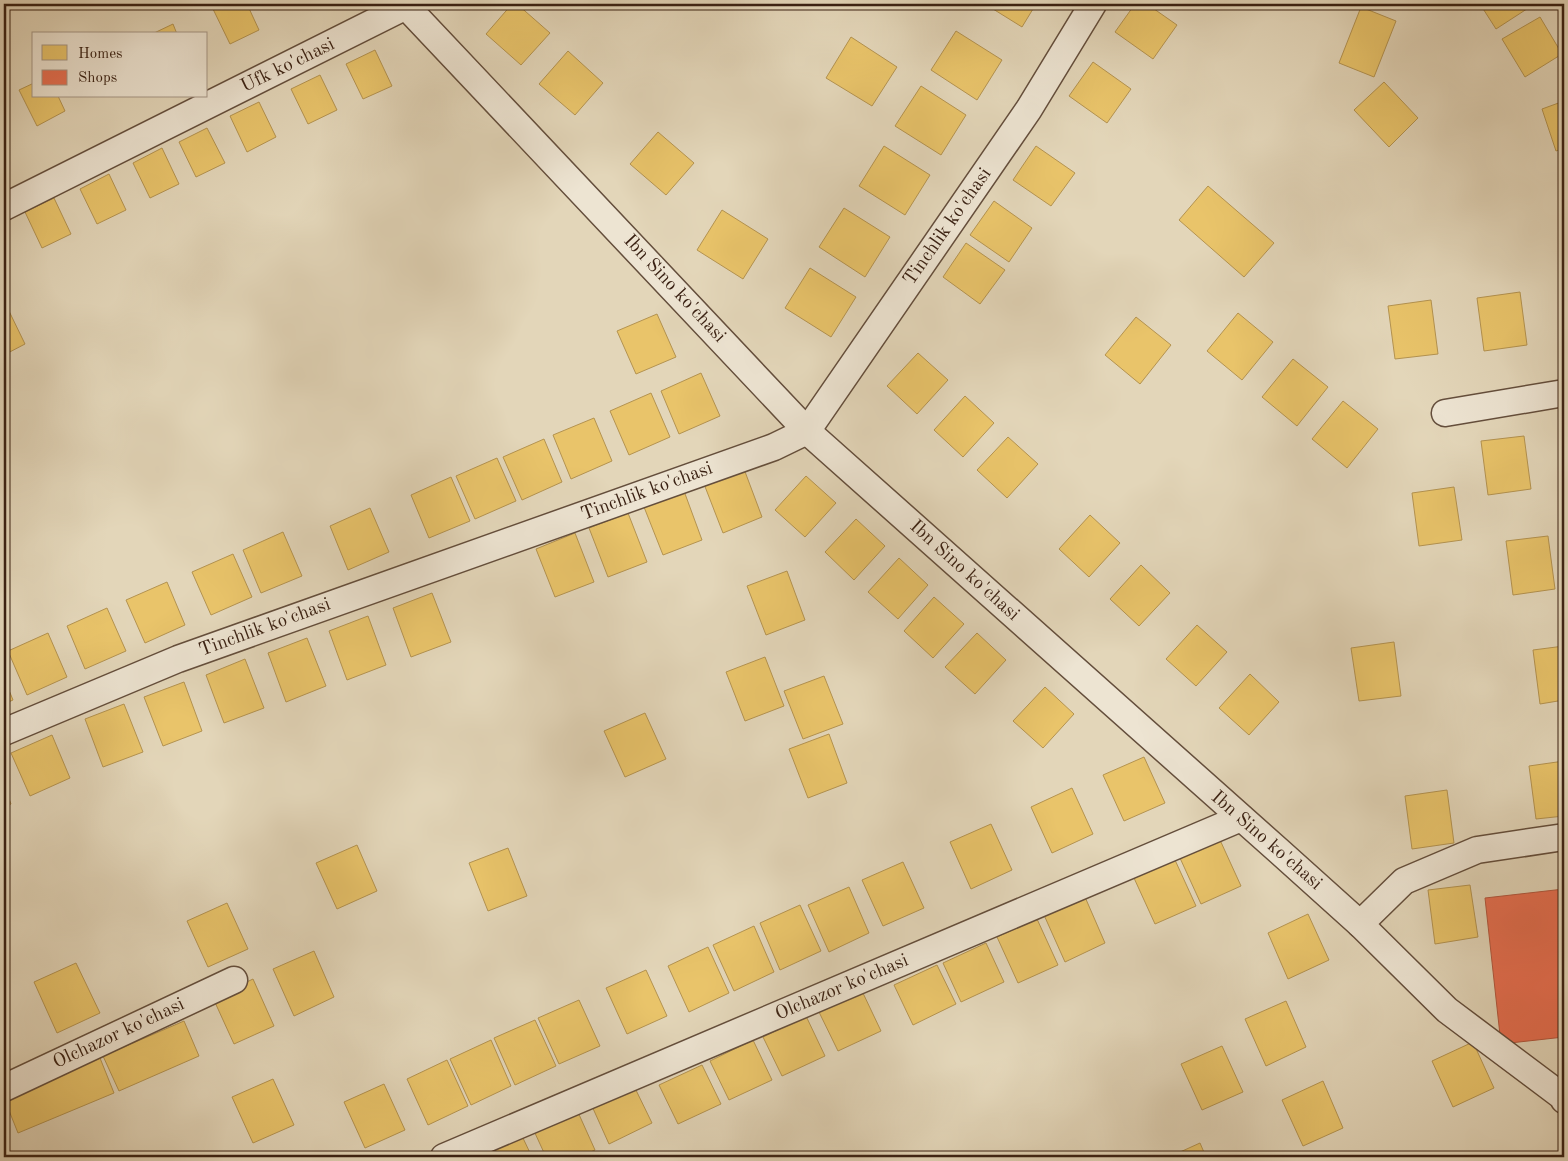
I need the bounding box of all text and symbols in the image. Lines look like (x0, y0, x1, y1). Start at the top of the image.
legend (32, 32, 208, 98)
street label: Ufk ko'chasi (238, 35, 338, 97)
text: Homes (78, 47, 123, 62)
text: Shops (78, 71, 117, 86)
street label: Tinchlik ko'chasi (901, 165, 995, 289)
street label: Ibn Sino ko'chasi (619, 231, 729, 347)
street label: Tinchlik ko'chasi (579, 459, 715, 525)
street label: Ibn Sino ko'chasi (906, 517, 1022, 625)
street label: Tinchlik ko'chasi (197, 595, 333, 661)
street label: Ibn Sino ko'chasi (1207, 788, 1325, 894)
street label: Olchazor ko'chasi (773, 951, 911, 1025)
street label: Olchazor ko'chasi (50, 995, 188, 1073)

